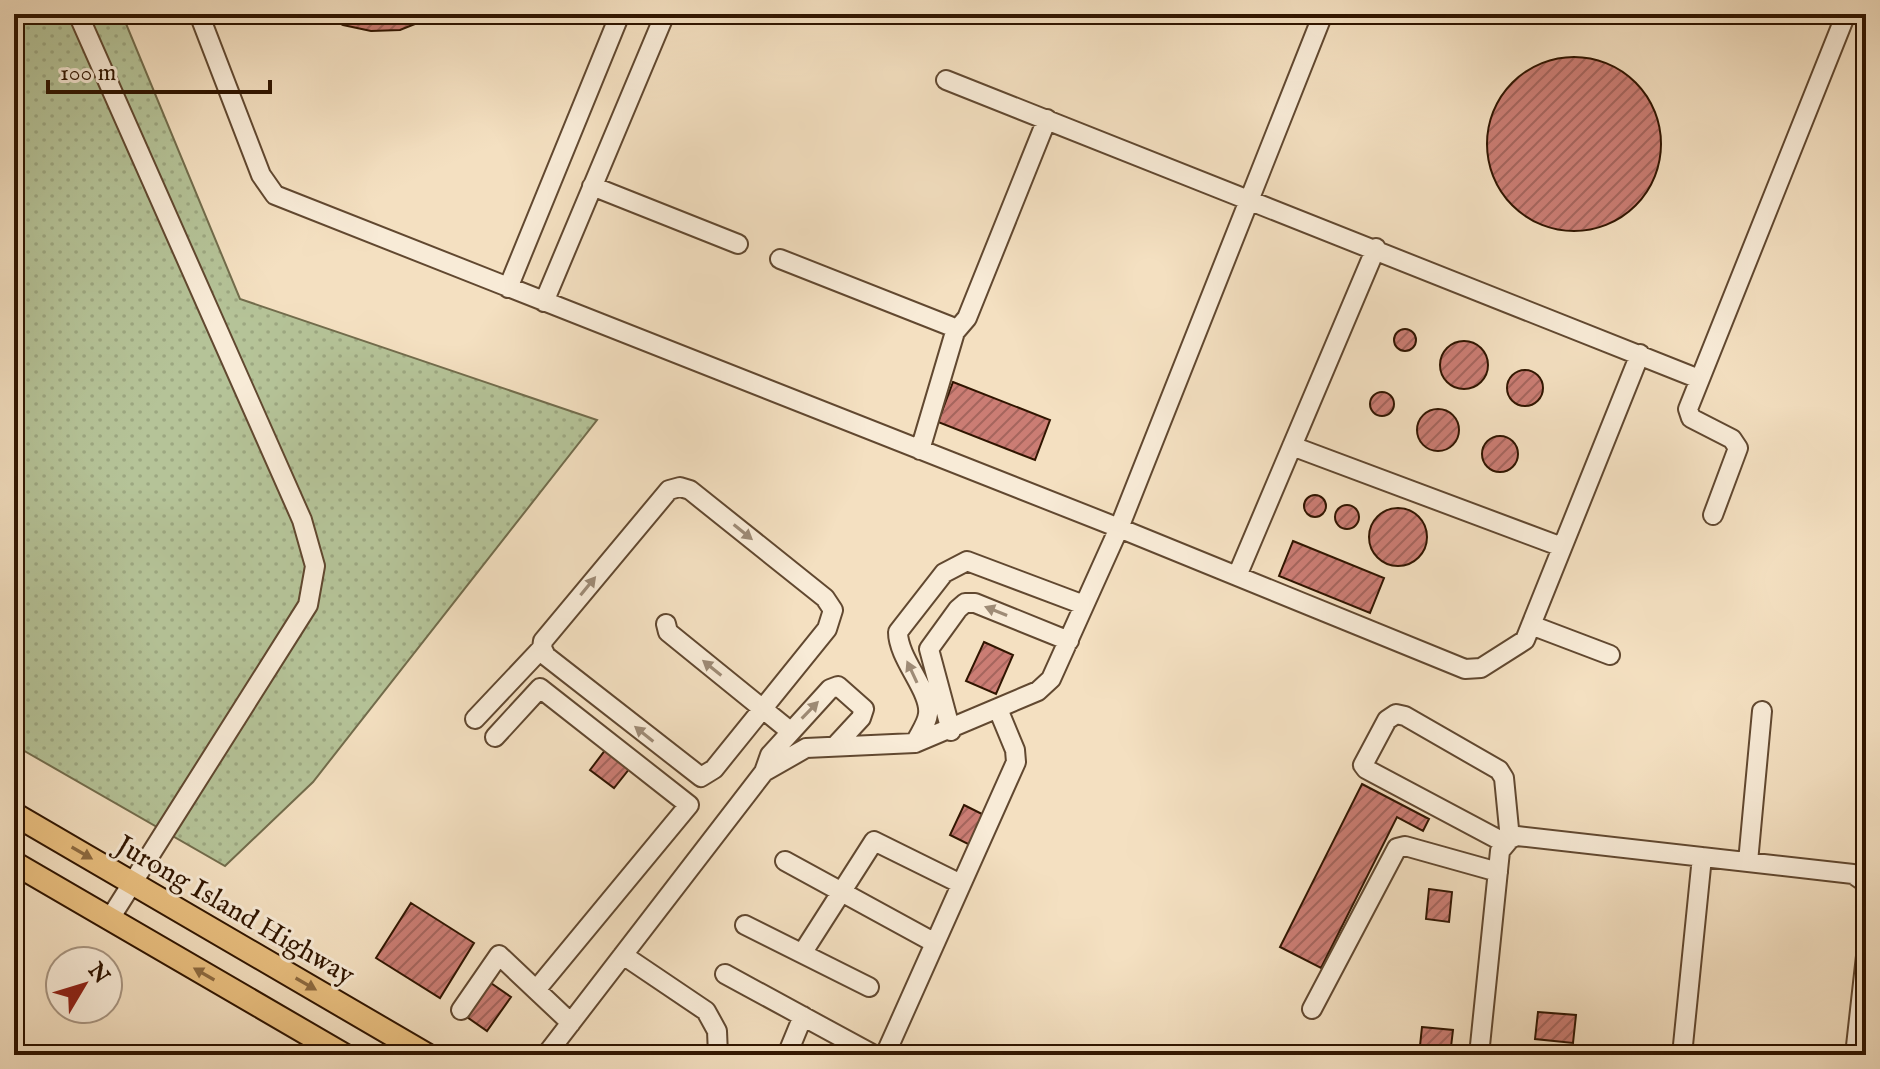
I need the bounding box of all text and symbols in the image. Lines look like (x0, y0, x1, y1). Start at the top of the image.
scale bar (48, 44, 270, 94)
text: 100 m (60, 58, 116, 89)
one-way arrow (733, 523, 753, 540)
one-way arrow (579, 576, 596, 596)
one-way arrow (984, 605, 1008, 618)
one-way arrow (702, 660, 722, 677)
one-way arrow (905, 660, 918, 683)
one-way arrow (800, 701, 819, 720)
one-way arrow (634, 726, 654, 743)
street label: Jurong Island Highway (107, 827, 360, 994)
one-way arrow (70, 846, 93, 860)
north arrow (44, 945, 124, 1025)
text: N (81, 957, 115, 990)
one-way arrow (192, 967, 215, 981)
one-way arrow (295, 977, 317, 991)

